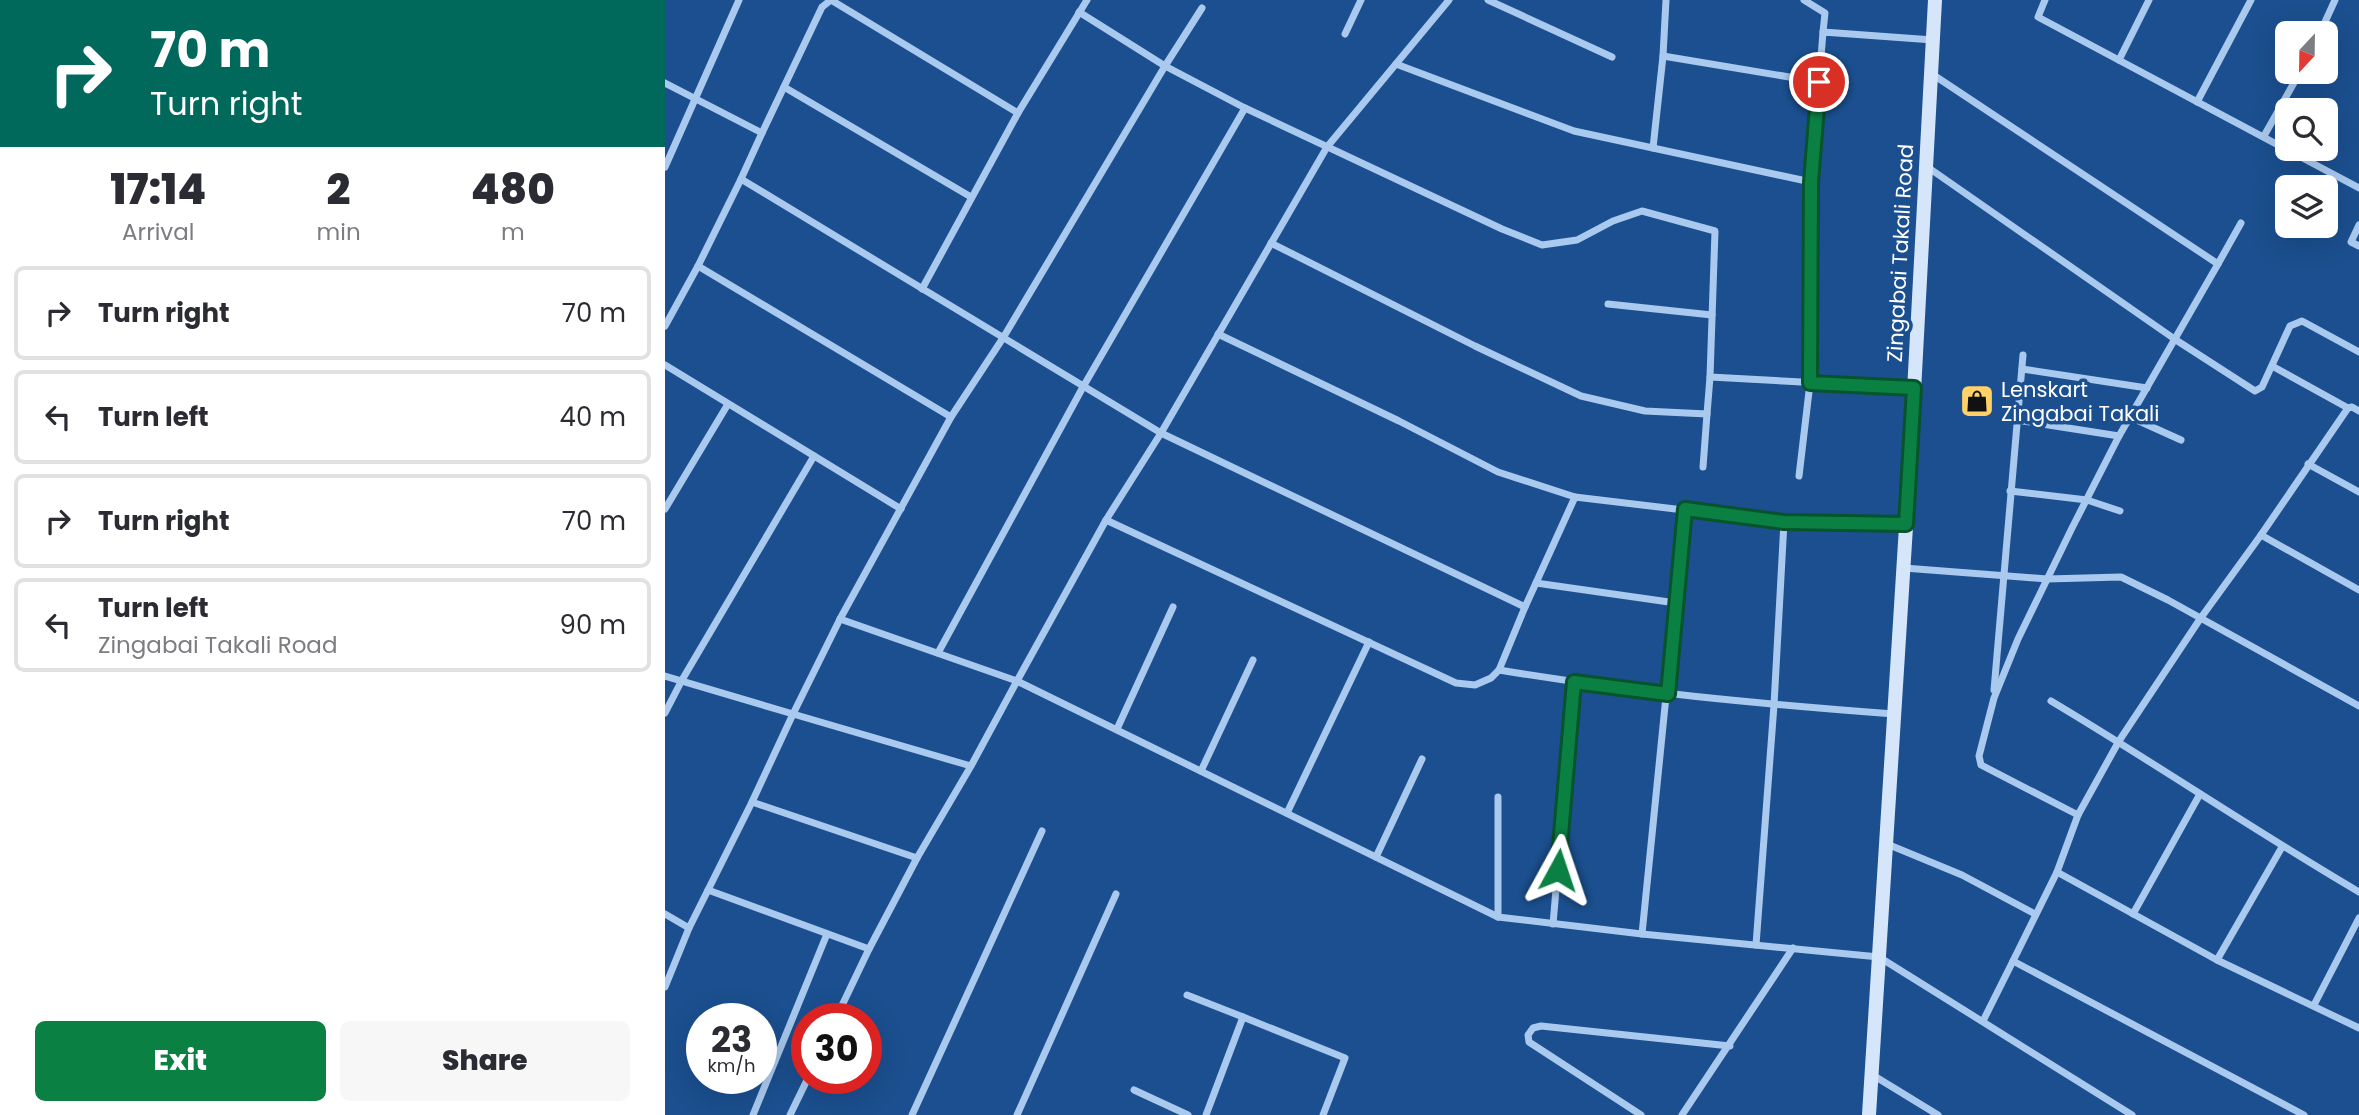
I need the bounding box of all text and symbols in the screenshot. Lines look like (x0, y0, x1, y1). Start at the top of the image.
text: 70 m (150, 16, 270, 84)
north arrow (2275, 21, 2338, 84)
map controls (2275, 21, 2338, 238)
icon: right (35, 28, 126, 119)
pin (1789, 52, 1849, 112)
icon: arrive (1800, 63, 1838, 101)
text: Turn right (150, 81, 302, 126)
button: search (2275, 98, 2338, 161)
street label: Zingabai Takali Road (1880, 143, 1920, 363)
text: 17:14 (110, 160, 206, 219)
text: 2 (327, 160, 351, 219)
text: 480 (471, 160, 555, 219)
button: layers (2275, 175, 2338, 238)
text: Arrival (122, 216, 194, 248)
text: min (317, 216, 361, 248)
text: m (501, 216, 525, 248)
icon: right (39, 294, 77, 332)
text: Turn right (98, 295, 230, 331)
text: 70 m (562, 295, 626, 331)
place label: Lenskart Zingabai Takali (2001, 375, 2159, 428)
shop icon: Lenskart Zingabai Takali (1958, 382, 1996, 420)
icon: left (39, 398, 77, 436)
text: Turn left (98, 399, 209, 435)
text: 40 m (560, 399, 626, 435)
icon: right (39, 502, 77, 540)
text: Turn right (98, 503, 230, 539)
text: 70 m (562, 503, 626, 539)
text: Turn left (98, 590, 209, 626)
icon: left (39, 606, 77, 644)
text: 90 m (560, 607, 626, 643)
text: Zingabai Takali Road (98, 629, 337, 661)
position arrow (1521, 833, 1595, 907)
speed limit sign: 30 (791, 1003, 882, 1094)
text: 23 (711, 1015, 752, 1064)
button: Exit (35, 1021, 326, 1101)
button: Share (340, 1021, 630, 1101)
text: km/h (708, 1053, 755, 1078)

